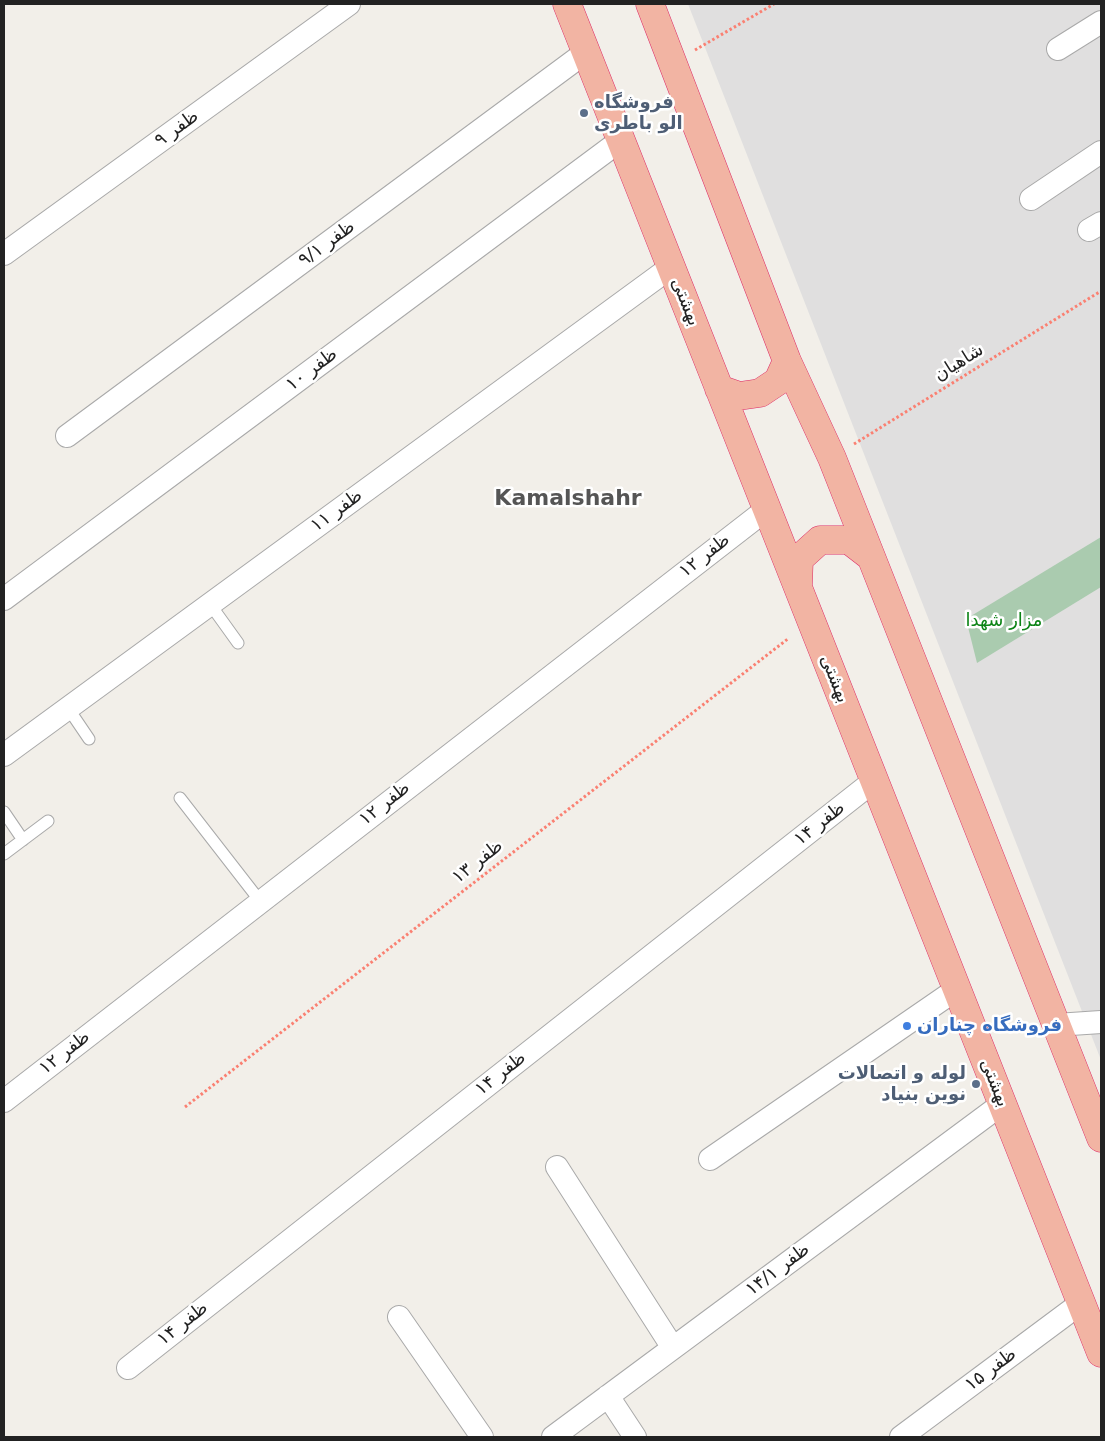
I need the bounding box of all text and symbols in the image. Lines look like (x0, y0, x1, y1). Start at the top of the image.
place label: فروشگاه الو باطری (594, 92, 683, 134)
street label: ظفر ۹ (151, 106, 203, 152)
marker: فروشگاه الو باطری (578, 107, 590, 119)
street label: ظفر ۹/۱ (295, 216, 359, 272)
street label: بهشتی (666, 275, 704, 329)
street label: شاهیان (930, 339, 988, 387)
street label: ظفر ۱۰ (282, 344, 342, 396)
street label: ظفر ۱۱ (307, 485, 367, 537)
district label: Kamalshahr (494, 486, 642, 512)
street label: ظفر ۱۲ (675, 530, 735, 582)
park label: مزار شهدا (966, 610, 1042, 632)
street label: بهشتی (815, 652, 853, 706)
street label: ظفر ۱۲ (355, 778, 415, 830)
street label: ظفر ۱۴ (790, 798, 850, 850)
street label: ظفر ۱۳ (448, 836, 508, 888)
place label: فروشگاه چناران (917, 1015, 1062, 1037)
marker: فروشگاه چناران (901, 1020, 913, 1032)
street label: ظفر ۱۲ (35, 1027, 95, 1079)
street label: ظفر ۱۴ (471, 1048, 531, 1100)
street label: بهشتی (975, 1056, 1013, 1110)
place label: لوله و اتصالات نوین بنیاد (838, 1063, 966, 1106)
marker: لوله و اتصالات نوین بنیاد (970, 1078, 982, 1090)
street label: ظفر ۱۴/۱ (742, 1239, 814, 1301)
street label: ظفر ۱۴ (153, 1298, 213, 1350)
street label: ظفر ۱۵ (961, 1344, 1021, 1396)

